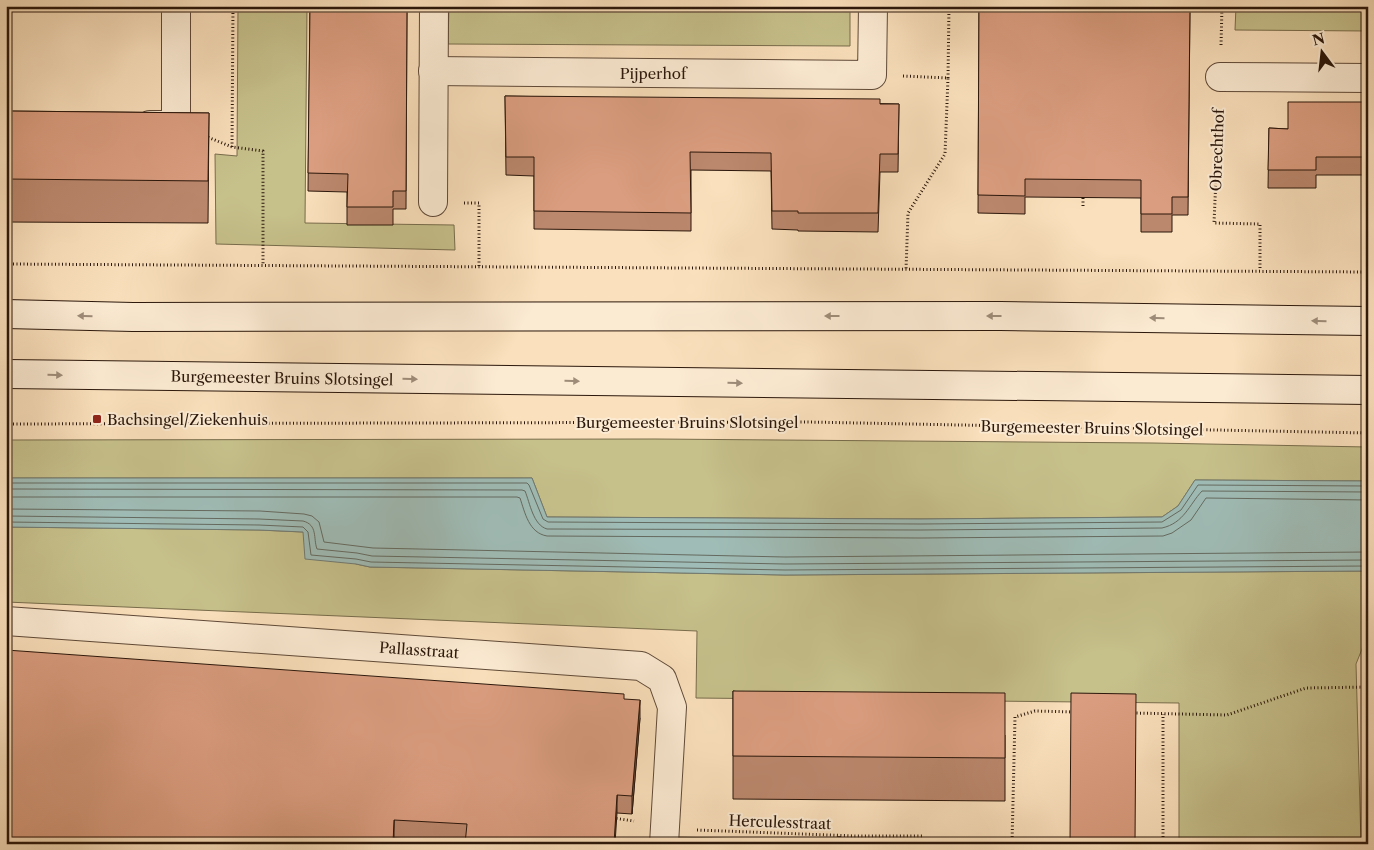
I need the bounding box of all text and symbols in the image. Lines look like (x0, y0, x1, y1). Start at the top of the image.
north arrow (1296, 28, 1346, 78)
text: N (1310, 29, 1327, 50)
street label: Pijperhof (620, 64, 688, 83)
street label: Obrechthof (1206, 107, 1228, 192)
one-way arrow (76, 312, 92, 320)
one-way arrow (823, 312, 839, 320)
one-way arrow (986, 312, 1002, 320)
one-way arrow (1148, 314, 1164, 322)
one-way arrow (1311, 316, 1327, 324)
street label: Burgemeester Bruins Slotsingel (170, 367, 394, 389)
one-way arrow (47, 371, 63, 379)
one-way arrow (402, 375, 418, 383)
one-way arrow (565, 377, 581, 385)
one-way arrow (727, 379, 743, 387)
place label: Bachsingel/Ziekenhuis (107, 410, 268, 429)
marker: Bachsingel/Ziekenhuis (91, 413, 103, 425)
street label: Burgemeester Bruins Slotsingel (576, 413, 799, 432)
street label: Burgemeester Bruins Slotsingel (980, 417, 1204, 439)
street label: Pallasstraat (378, 638, 460, 662)
street label: Herculesstraat (728, 811, 832, 833)

